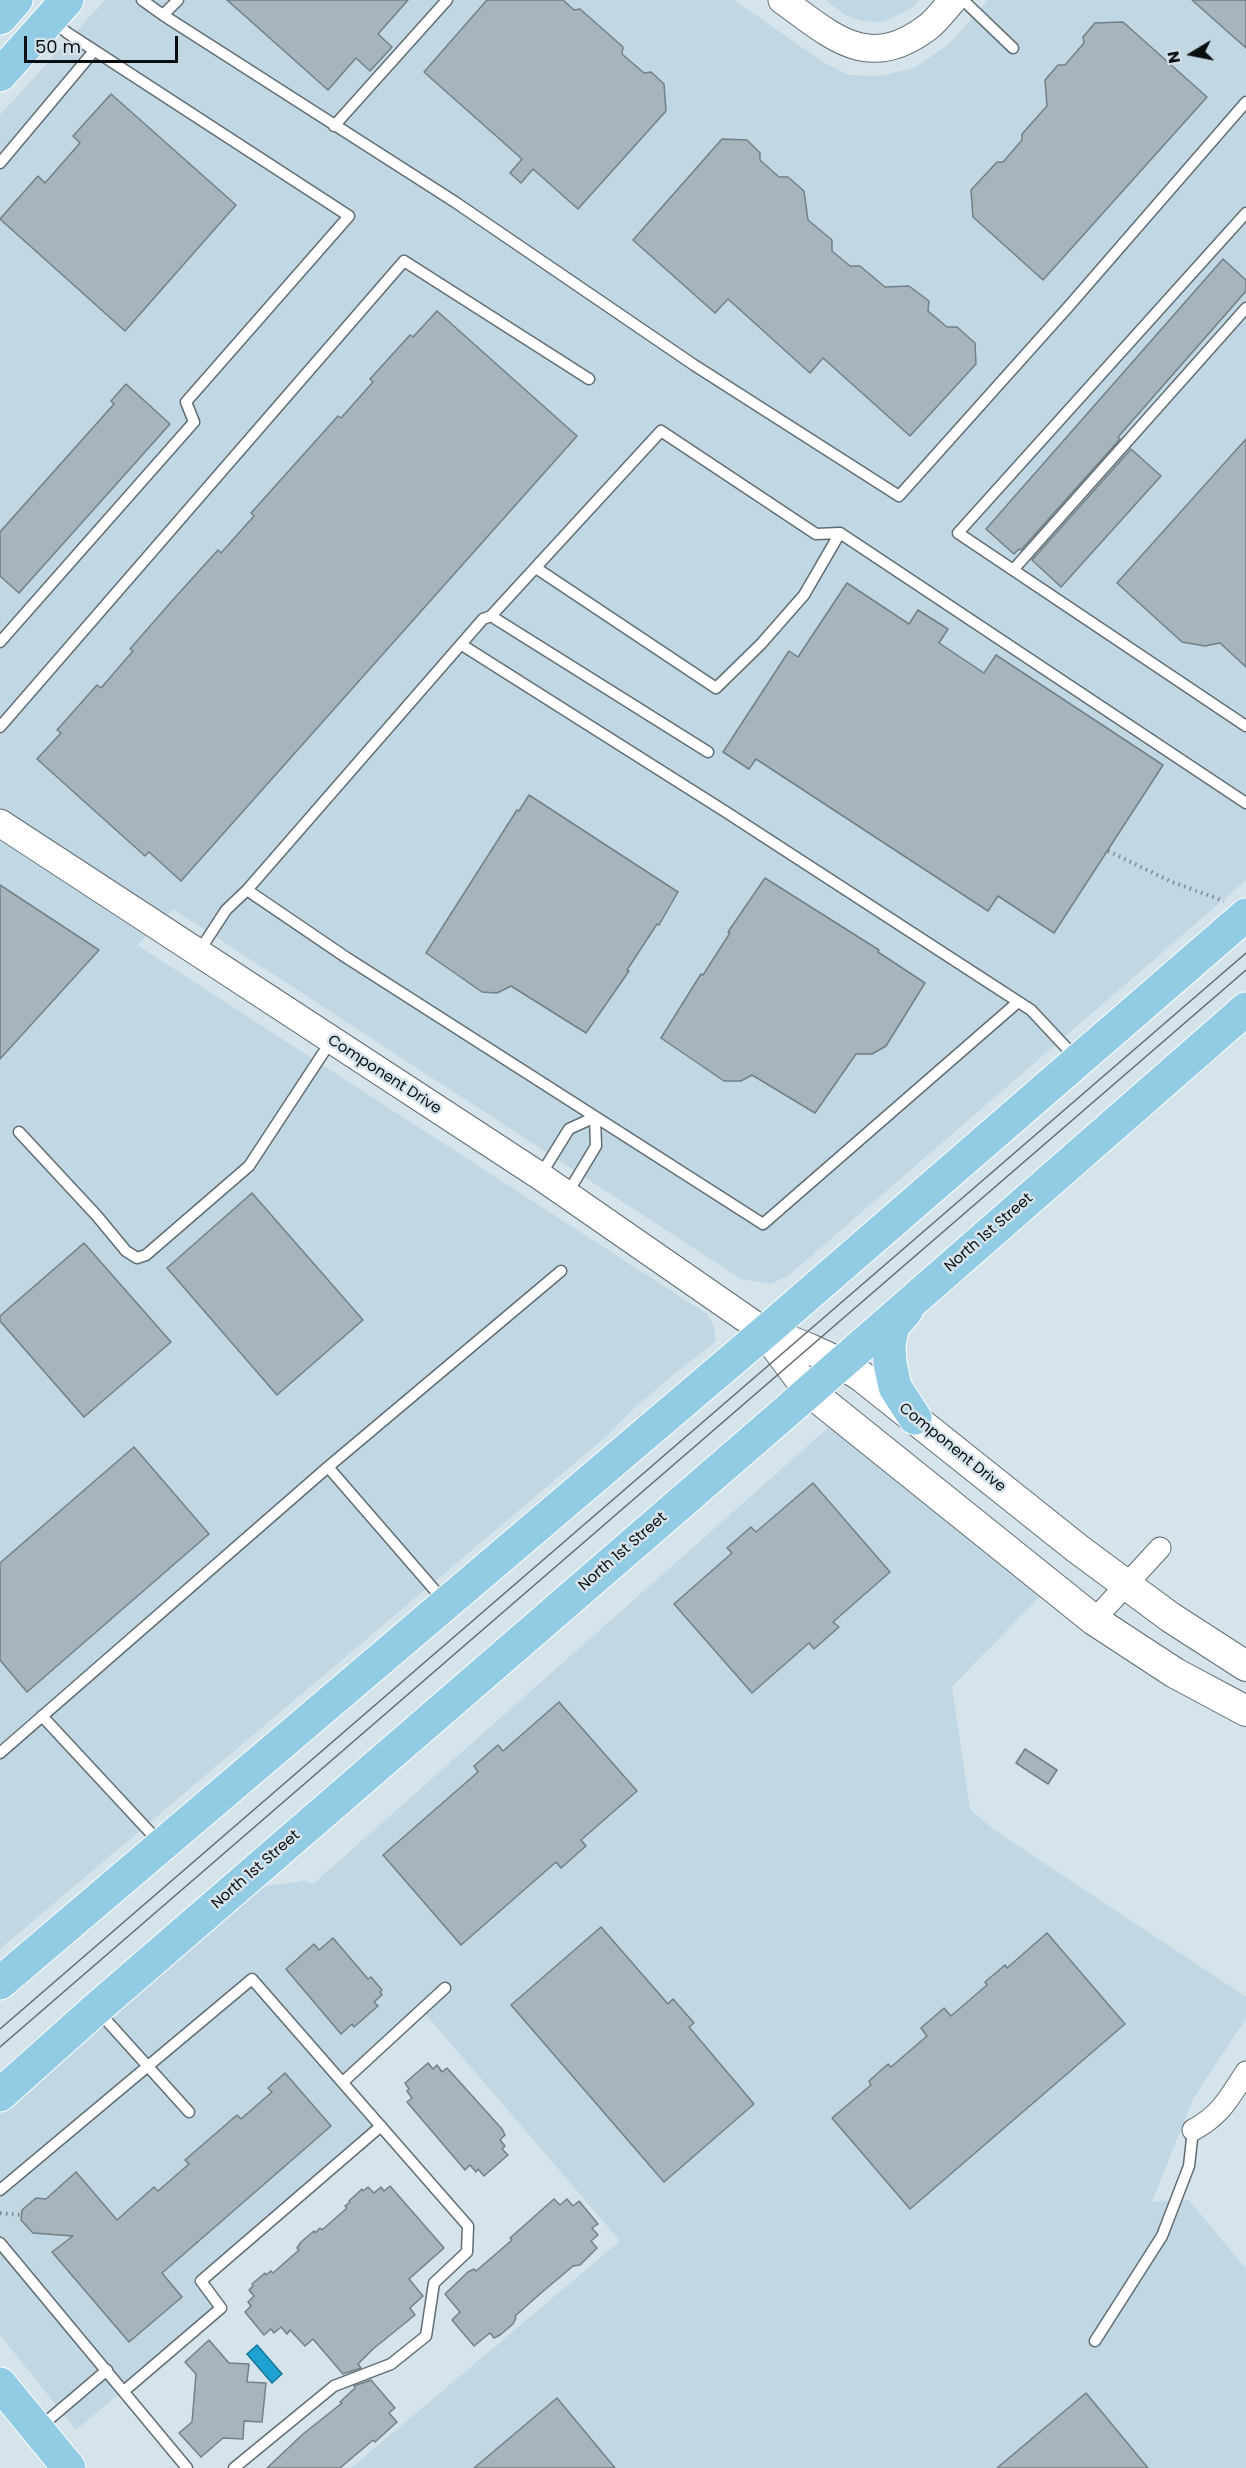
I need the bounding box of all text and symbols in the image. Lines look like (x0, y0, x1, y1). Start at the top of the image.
scale bar (27, 24, 182, 62)
north arrow (1162, 24, 1222, 84)
text: 50 m (35, 34, 81, 59)
text: N (1161, 49, 1186, 65)
street label: Component Drive (324, 1032, 444, 1118)
street label: North 1st Street (941, 1190, 1037, 1276)
street label: Component Drive (895, 1399, 1009, 1497)
street label: North 1st Street (575, 1509, 671, 1595)
street label: North 1st Street (208, 1827, 304, 1913)

